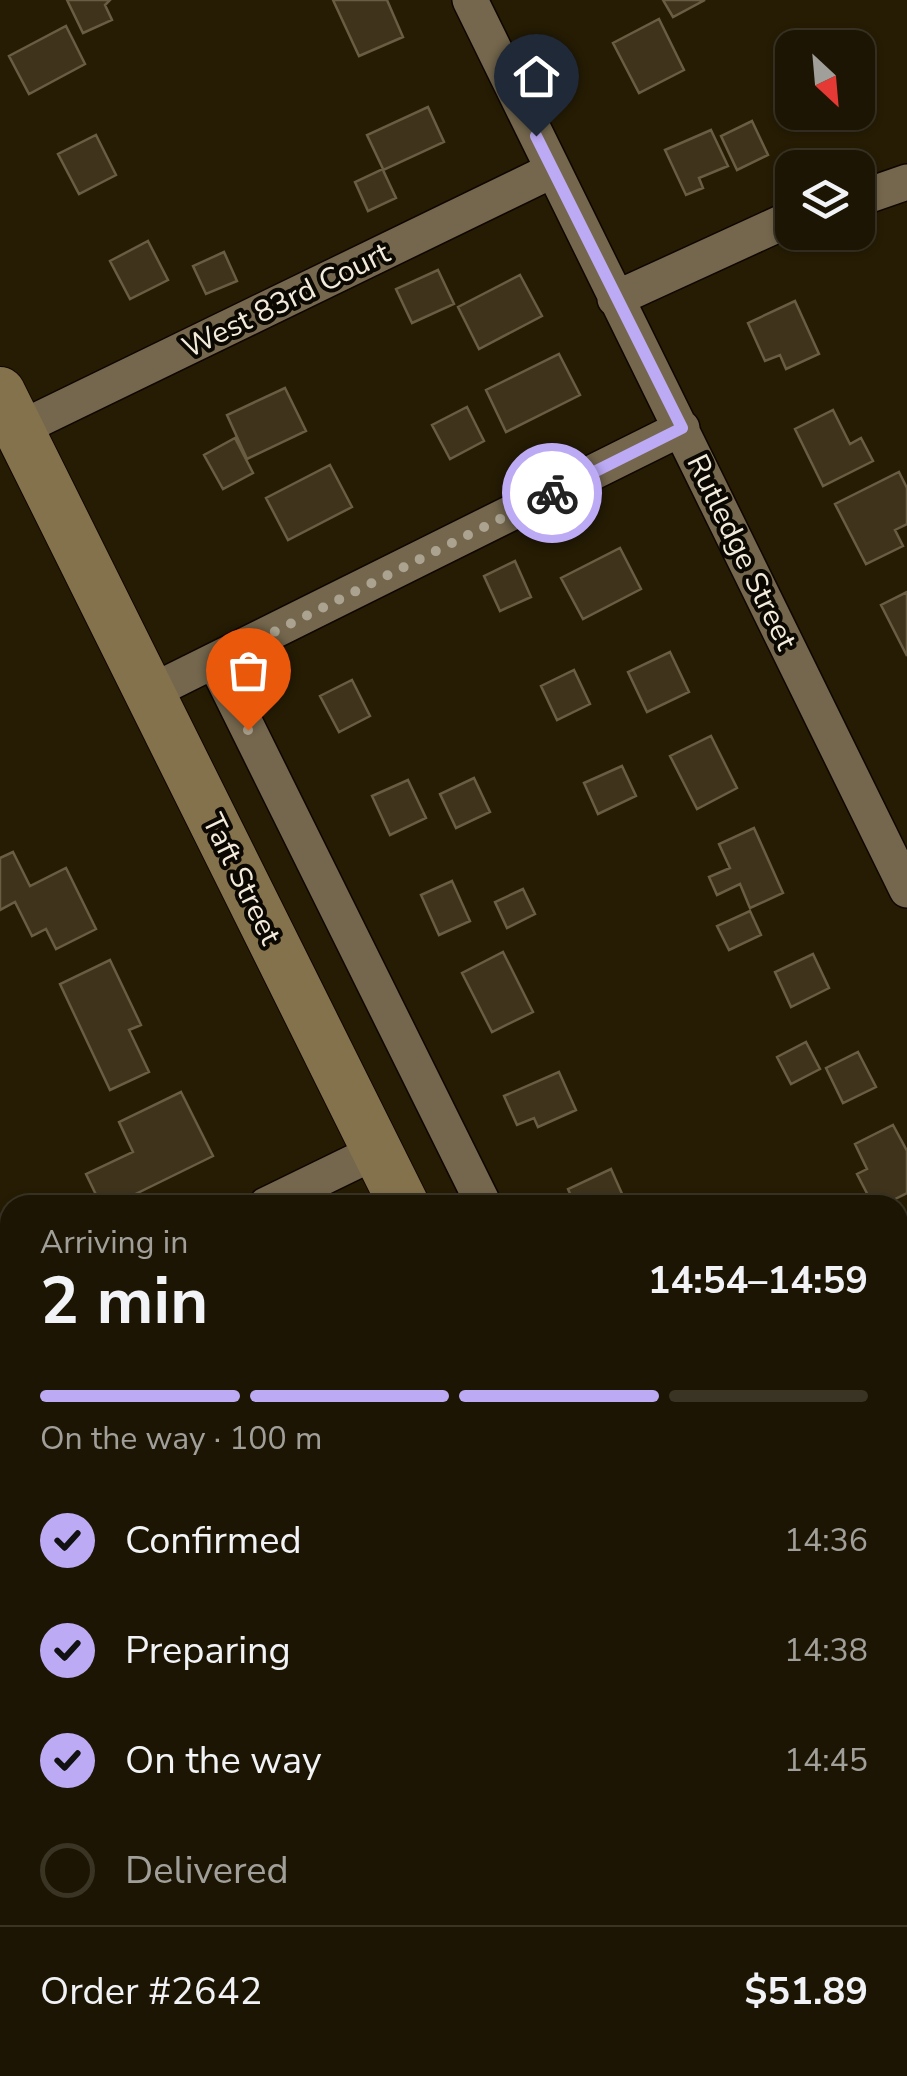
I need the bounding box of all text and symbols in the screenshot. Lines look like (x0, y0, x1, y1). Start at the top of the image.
north arrow (775, 30, 875, 130)
map controls (775, 30, 875, 250)
pin (494, 34, 579, 137)
icon: home (509, 49, 564, 104)
button: layers (775, 150, 875, 250)
street label: West 83rd Court (176, 232, 397, 368)
courier (502, 443, 602, 543)
street label: Rutledge Street (677, 448, 807, 657)
icon: bike (525, 466, 580, 521)
pin (206, 628, 291, 731)
icon: bag (221, 643, 276, 698)
street label: Taft Street (192, 807, 291, 952)
text: Arriving in (40, 1221, 188, 1264)
text: 14:54–14:59 (648, 1255, 868, 1306)
text: 2 min (40, 1257, 208, 1346)
text: On the way · 100 m (40, 1417, 322, 1460)
icon: check (40, 1513, 95, 1568)
text: Confirmed (125, 1515, 302, 1566)
text: 14:36 (784, 1519, 868, 1562)
icon: check (40, 1623, 95, 1678)
text: Preparing (125, 1625, 291, 1676)
text: 14:38 (784, 1629, 868, 1672)
icon: check (40, 1733, 95, 1788)
text: On the way (125, 1735, 321, 1786)
text: 14:45 (784, 1739, 868, 1782)
text: Delivered (125, 1845, 289, 1896)
text: Order #2642 (40, 1966, 262, 2017)
text: $51.89 (745, 1966, 868, 2017)

